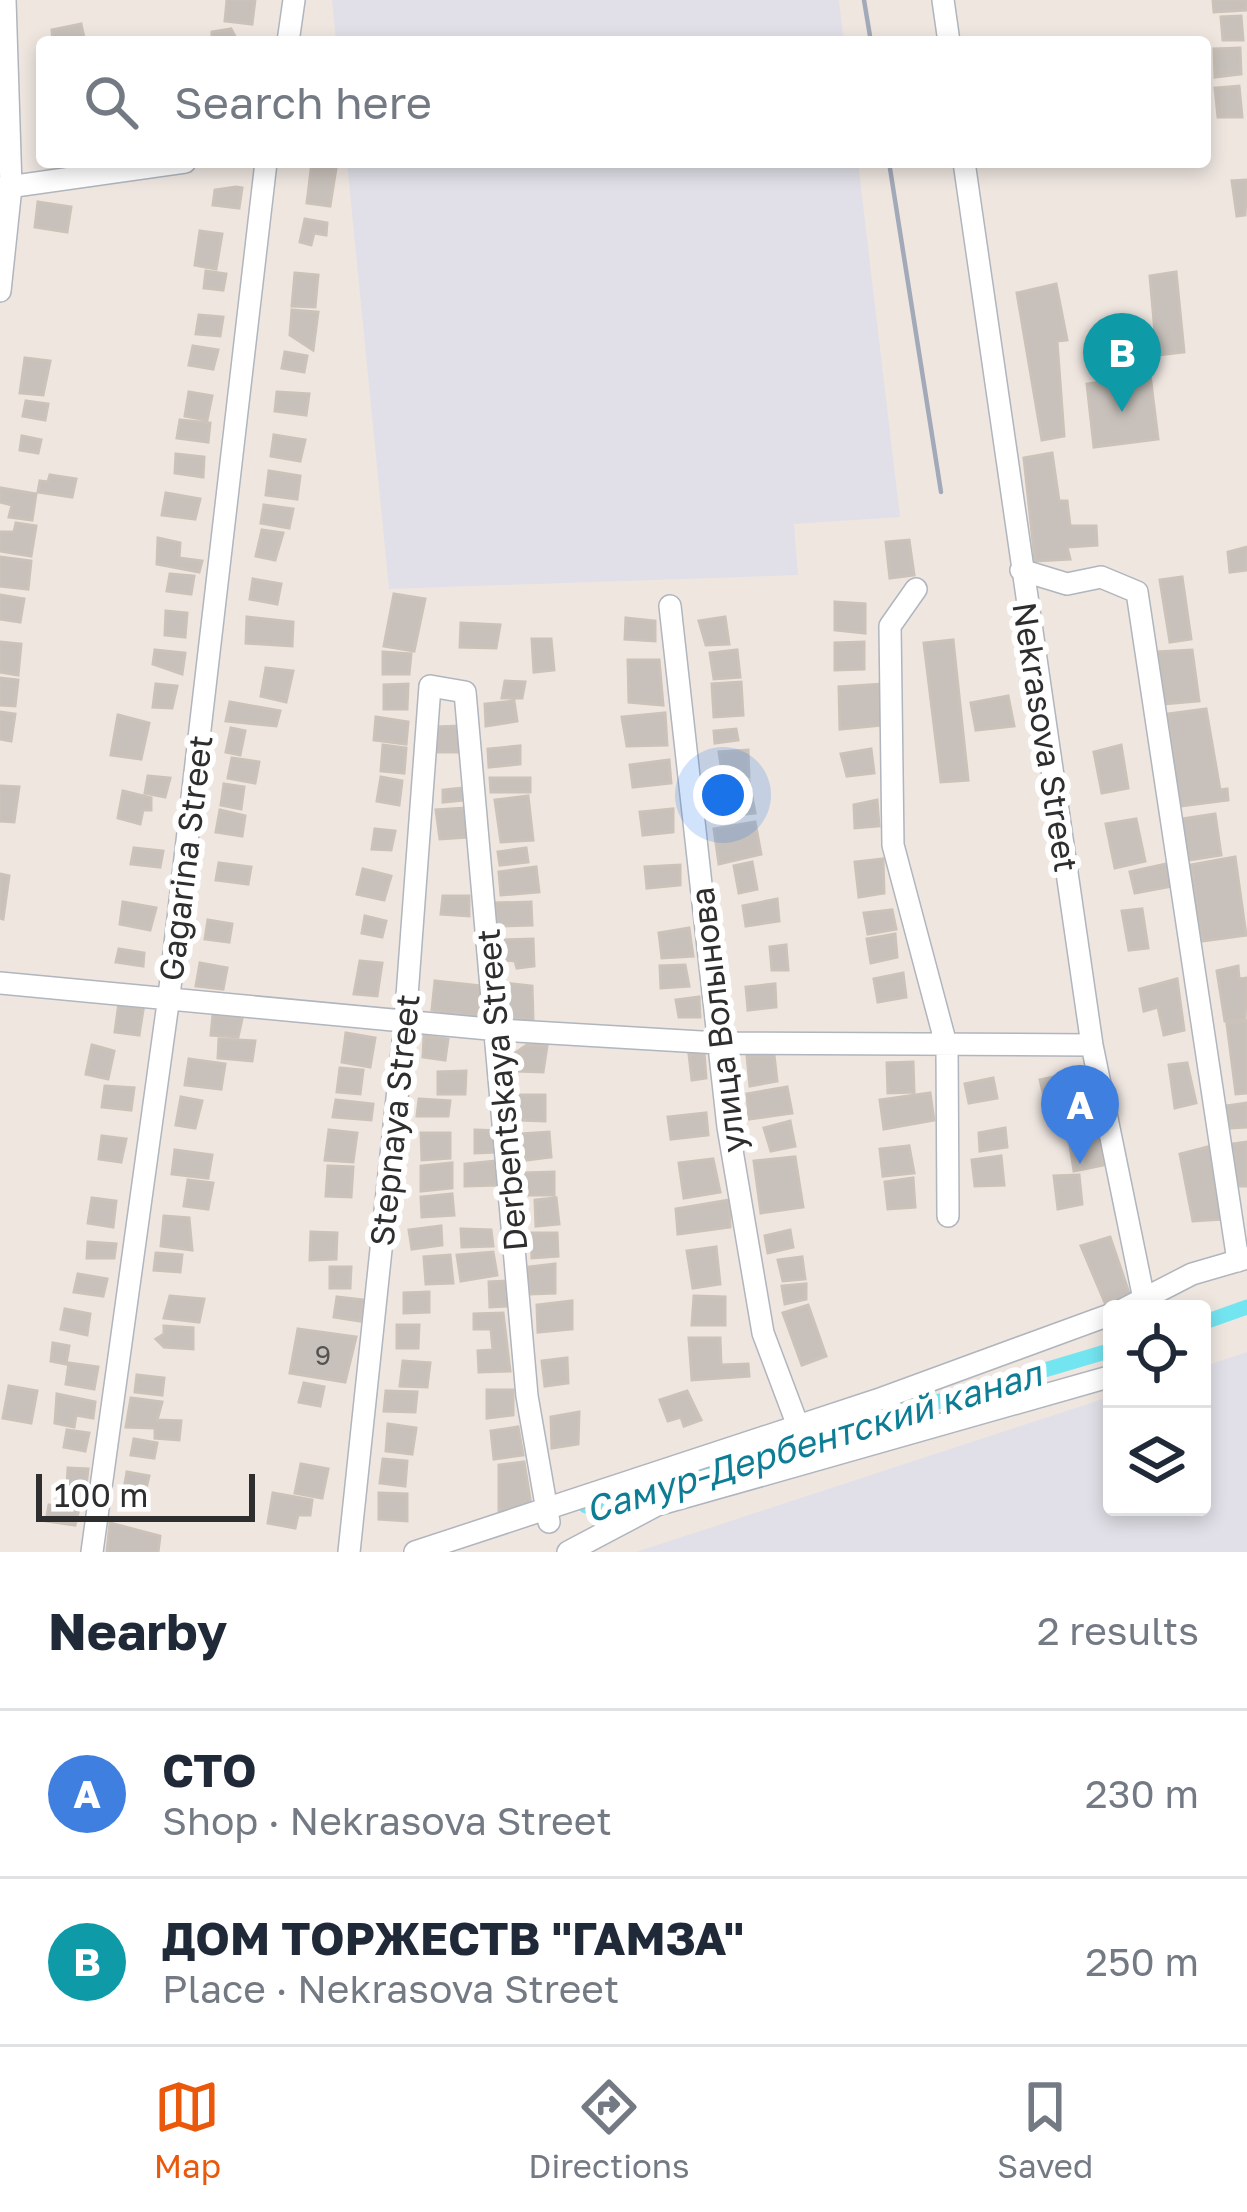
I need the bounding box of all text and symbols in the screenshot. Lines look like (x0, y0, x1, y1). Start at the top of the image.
search box (36, 36, 1211, 168)
icon: search (78, 69, 144, 135)
text: Search here (174, 75, 432, 129)
pin: B (1083, 313, 1161, 412)
street label: Nekrasova Street (1005, 599, 1087, 875)
street label: Gagarina Street (151, 733, 219, 983)
your location (693, 765, 753, 825)
street label: улица Волынова (681, 885, 753, 1155)
street label: Derbentskaya Street (467, 927, 535, 1253)
street label: Stepnaya Street (361, 992, 427, 1248)
pin: A (1041, 1065, 1119, 1164)
map controls (1103, 1300, 1211, 1516)
button: locate (1103, 1300, 1211, 1408)
house number: 9 (315, 1339, 331, 1371)
water label: Самур-Дербентский канал (580, 1351, 1048, 1531)
button: layers (1103, 1408, 1211, 1516)
scale bar (36, 1468, 255, 1521)
text: 100 m (54, 1475, 148, 1514)
text: Nearby (48, 1600, 227, 1661)
text: 2 results (1037, 1607, 1199, 1654)
text: СТО (162, 1743, 257, 1797)
text: A (73, 1770, 101, 1817)
text: 230 m (1085, 1770, 1199, 1817)
text: Shop · Nekrasova Street (162, 1797, 612, 1844)
text: ДОМ ТОРЖЕСТВ "ГАМЗА" (162, 1911, 744, 1965)
text: B (73, 1938, 101, 1985)
text: 250 m (1085, 1938, 1199, 1985)
text: Place · Nekrasova Street (162, 1965, 619, 2012)
tab: Map (154, 2074, 221, 2185)
tab: Directions (528, 2074, 690, 2185)
tab: Saved (997, 2074, 1093, 2185)

